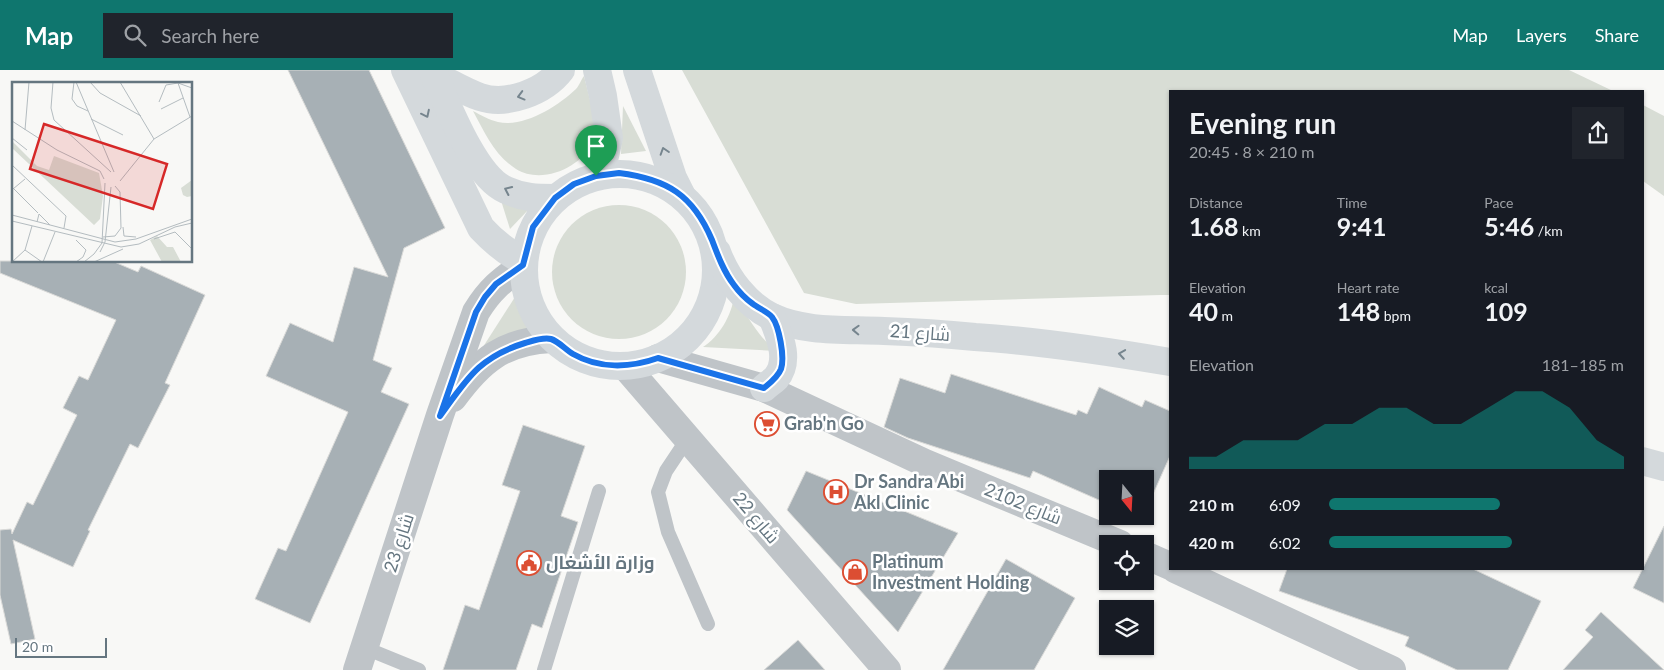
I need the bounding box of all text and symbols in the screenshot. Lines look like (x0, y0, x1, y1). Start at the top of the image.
search box (103, 13, 453, 58)
text: Map (25, 21, 73, 50)
icon: search (121, 21, 149, 49)
text: Search here (161, 24, 259, 47)
text: Map (1452, 24, 1488, 46)
text: Layers (1516, 24, 1567, 46)
text: Share (1595, 24, 1639, 46)
inset map (12, 82, 192, 262)
one-way arrow (517, 90, 526, 101)
text: Evening run (1189, 106, 1336, 140)
button: share (1572, 107, 1624, 159)
one-way arrow (420, 109, 430, 118)
pin (575, 125, 617, 176)
icon: arrive (582, 132, 610, 160)
text: 20:45 · 8 × 210 m (1189, 142, 1314, 161)
one-way arrow (660, 147, 670, 155)
one-way arrow (504, 186, 513, 196)
text: Distance (1189, 194, 1243, 211)
text: Time (1337, 194, 1367, 211)
text: Pace (1484, 194, 1513, 211)
text: 1.68 (1189, 211, 1238, 241)
text: 9:41 (1337, 211, 1387, 241)
text: 5:46 (1484, 211, 1534, 241)
text: km (1238, 222, 1261, 239)
text: /km (1534, 222, 1563, 239)
text: Elevation (1189, 279, 1246, 296)
text: Heart rate (1337, 279, 1399, 296)
text: kcal (1484, 279, 1508, 296)
text: 40 (1189, 296, 1218, 326)
text: 148 (1337, 296, 1380, 326)
text: 109 (1484, 296, 1528, 326)
text: m (1218, 307, 1233, 324)
text: bpm (1380, 307, 1411, 324)
street label: شارع 21 (889, 319, 951, 347)
one-way arrow (851, 324, 859, 335)
one-way arrow (1118, 349, 1126, 360)
text: Elevation (1189, 355, 1254, 374)
text: 181–185 m (1542, 355, 1624, 374)
supermarket icon: Grab'n Go (754, 411, 780, 437)
place label: Grab'n Go (784, 412, 864, 434)
place label: Dr Sandra Abi Akl Clinic (853, 470, 964, 513)
north arrow (1099, 470, 1154, 525)
map controls (1099, 470, 1154, 655)
street label: شارع 2102 (981, 478, 1065, 530)
hospital icon: Dr Sandra Abi Akl Clinic (823, 479, 849, 505)
street label: شارع 22 (727, 487, 785, 549)
text: 210 m (1189, 495, 1234, 514)
text: 6:09 (1269, 495, 1301, 514)
street label: شارع 23 (378, 511, 420, 575)
text: 420 m (1189, 533, 1234, 552)
text: 6:02 (1269, 533, 1301, 552)
button: locate (1099, 535, 1154, 590)
public building icon: وزارة الأشغال (516, 550, 542, 576)
place label: Platinum Investment Holding (872, 550, 1030, 593)
place label: وزارة الأشغال (546, 551, 655, 574)
shop icon: Platinum Investment Holding (842, 559, 868, 585)
button: layers (1099, 600, 1154, 655)
scale bar (15, 635, 108, 658)
text: 20 m (22, 638, 53, 655)

